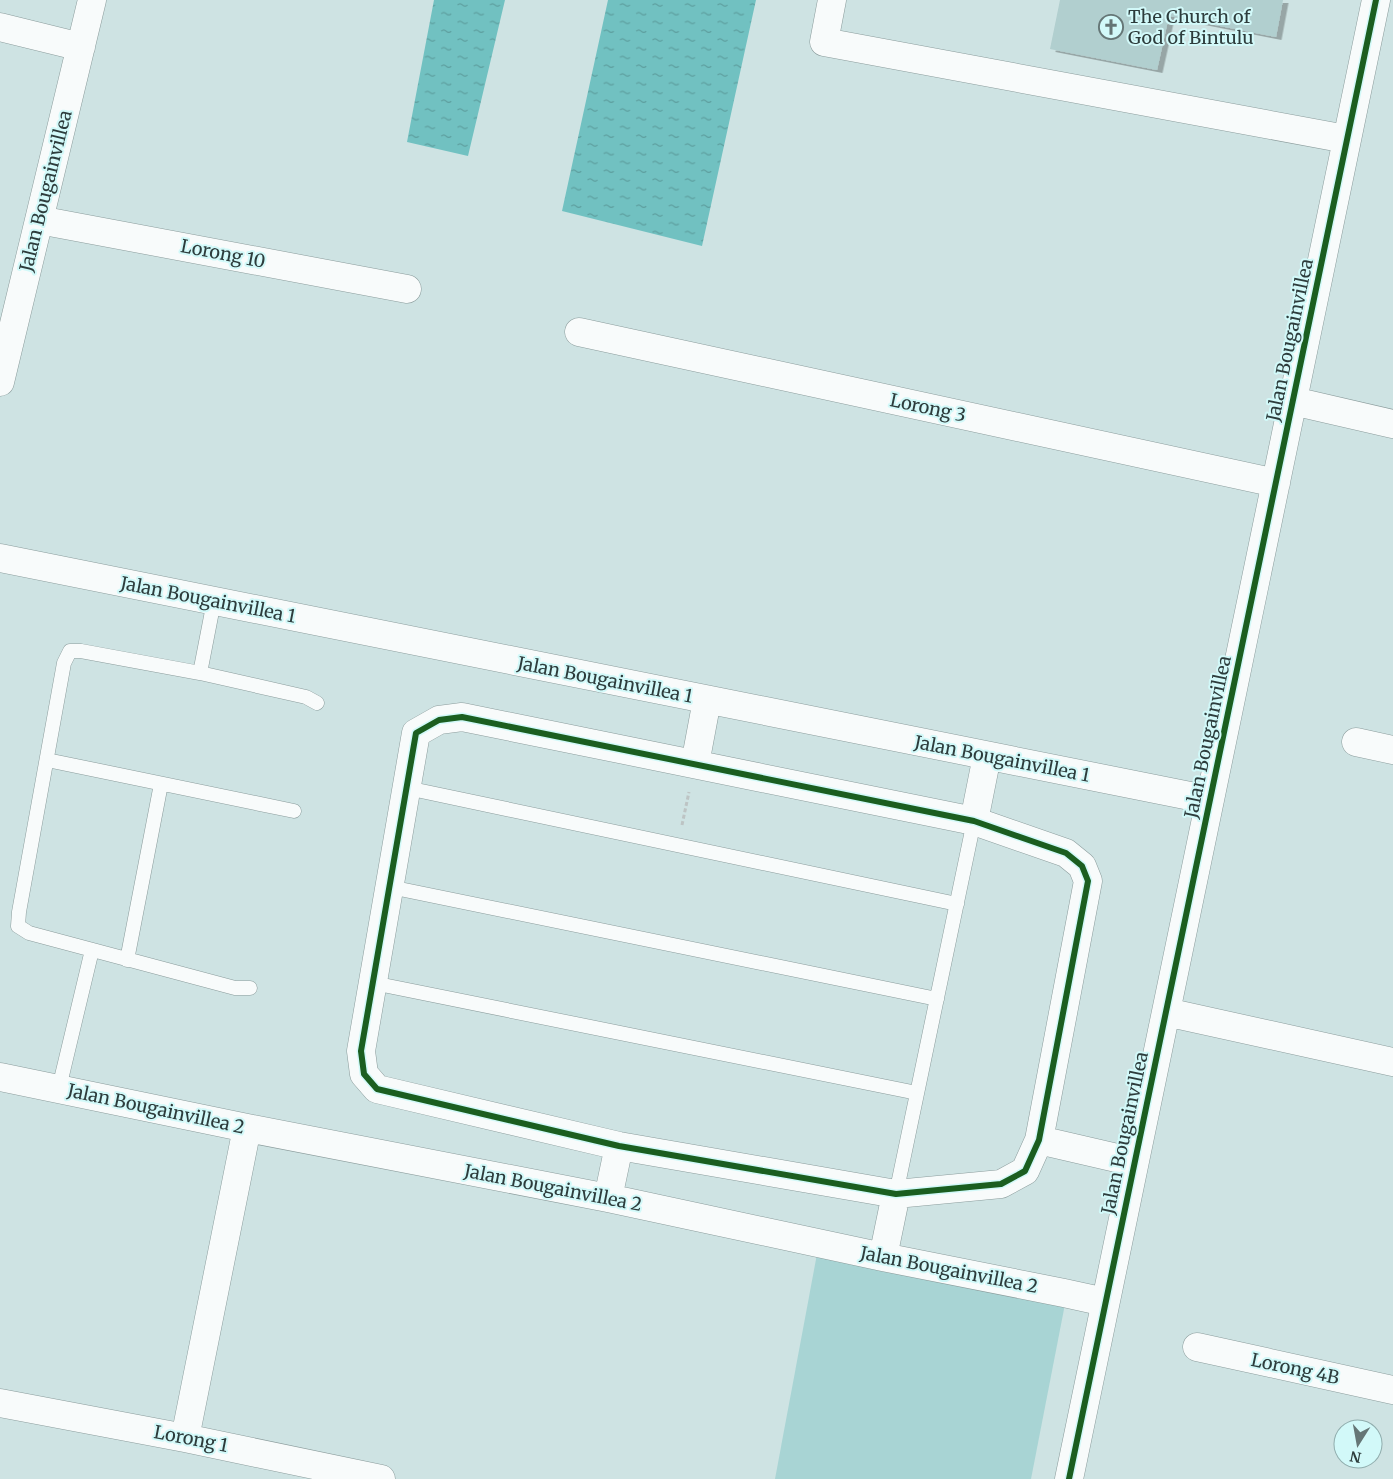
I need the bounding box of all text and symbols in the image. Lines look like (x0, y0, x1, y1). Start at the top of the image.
place label: The Church of God of Bintulu (1128, 5, 1253, 49)
church icon: The Church of God of Bintulu (1098, 14, 1124, 40)
street label: Jalan Bougainvillea (14, 107, 77, 275)
street label: Lorong 10 (179, 234, 267, 273)
street label: Jalan Bougainvillea (1261, 256, 1318, 424)
street label: Lorong 3 (888, 388, 968, 427)
street label: Jalan Bougainvillea 1 (118, 571, 298, 628)
street label: Jalan Bougainvillea 1 (515, 651, 695, 708)
street label: Jalan Bougainvillea (1179, 653, 1236, 821)
street label: Jalan Bougainvillea 1 (912, 730, 1092, 787)
street label: Jalan Bougainvillea (1096, 1049, 1153, 1217)
street label: Jalan Bougainvillea 2 (64, 1078, 247, 1139)
street label: Jalan Bougainvillea 2 (461, 1159, 644, 1216)
street label: Jalan Bougainvillea 2 (857, 1241, 1040, 1298)
street label: Lorong 4B (1249, 1348, 1341, 1389)
north arrow (1333, 1419, 1383, 1469)
street label: Lorong 1 (152, 1420, 230, 1457)
text: N (1348, 1447, 1363, 1467)

